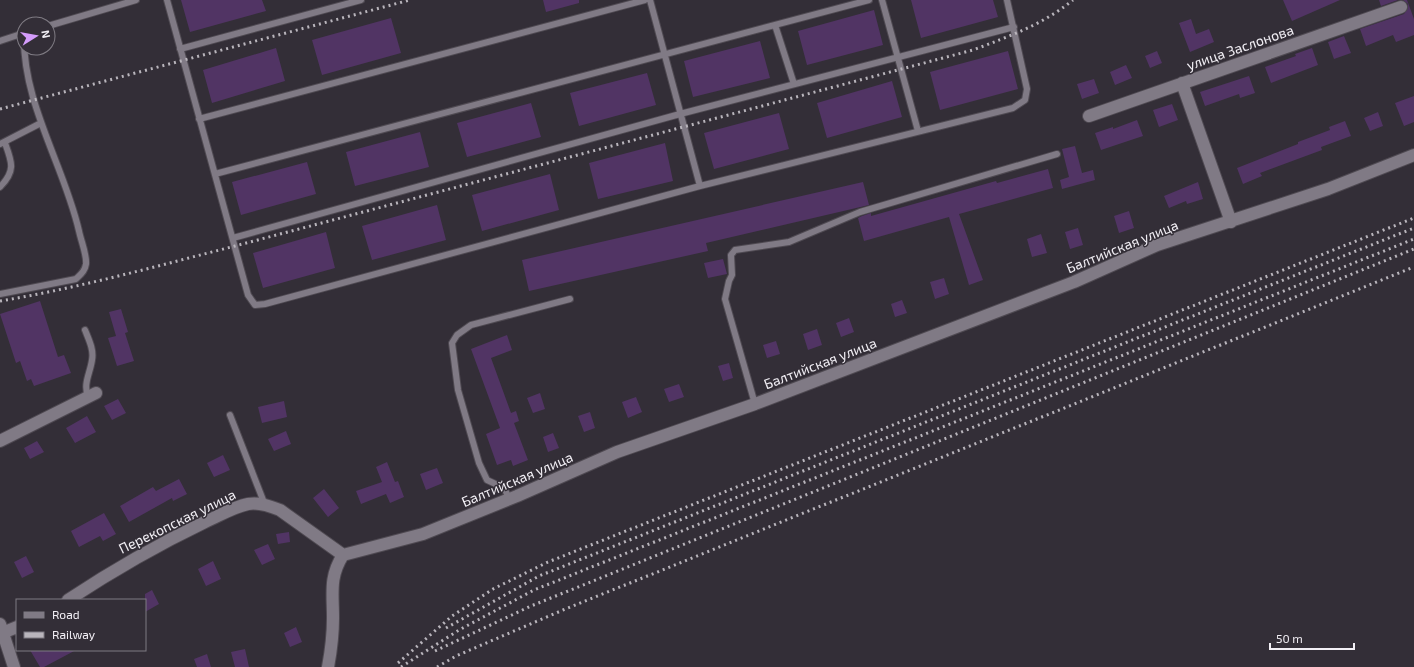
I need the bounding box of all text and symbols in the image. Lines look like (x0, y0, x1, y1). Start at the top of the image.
north arrow (16, 16, 56, 56)
street label: улица Заслонова (1184, 21, 1296, 73)
text: N (39, 29, 53, 39)
street label: Балтийская улица (1064, 216, 1180, 276)
street label: Балтийская улица (761, 334, 879, 392)
street label: Балтийская улица (459, 448, 575, 510)
street label: Перекопская улица (116, 485, 238, 557)
legend (16, 599, 146, 651)
text: Road (52, 607, 80, 621)
scale bar (1270, 625, 1354, 651)
text: Railway (52, 627, 96, 641)
text: 50 m (1276, 631, 1303, 645)

